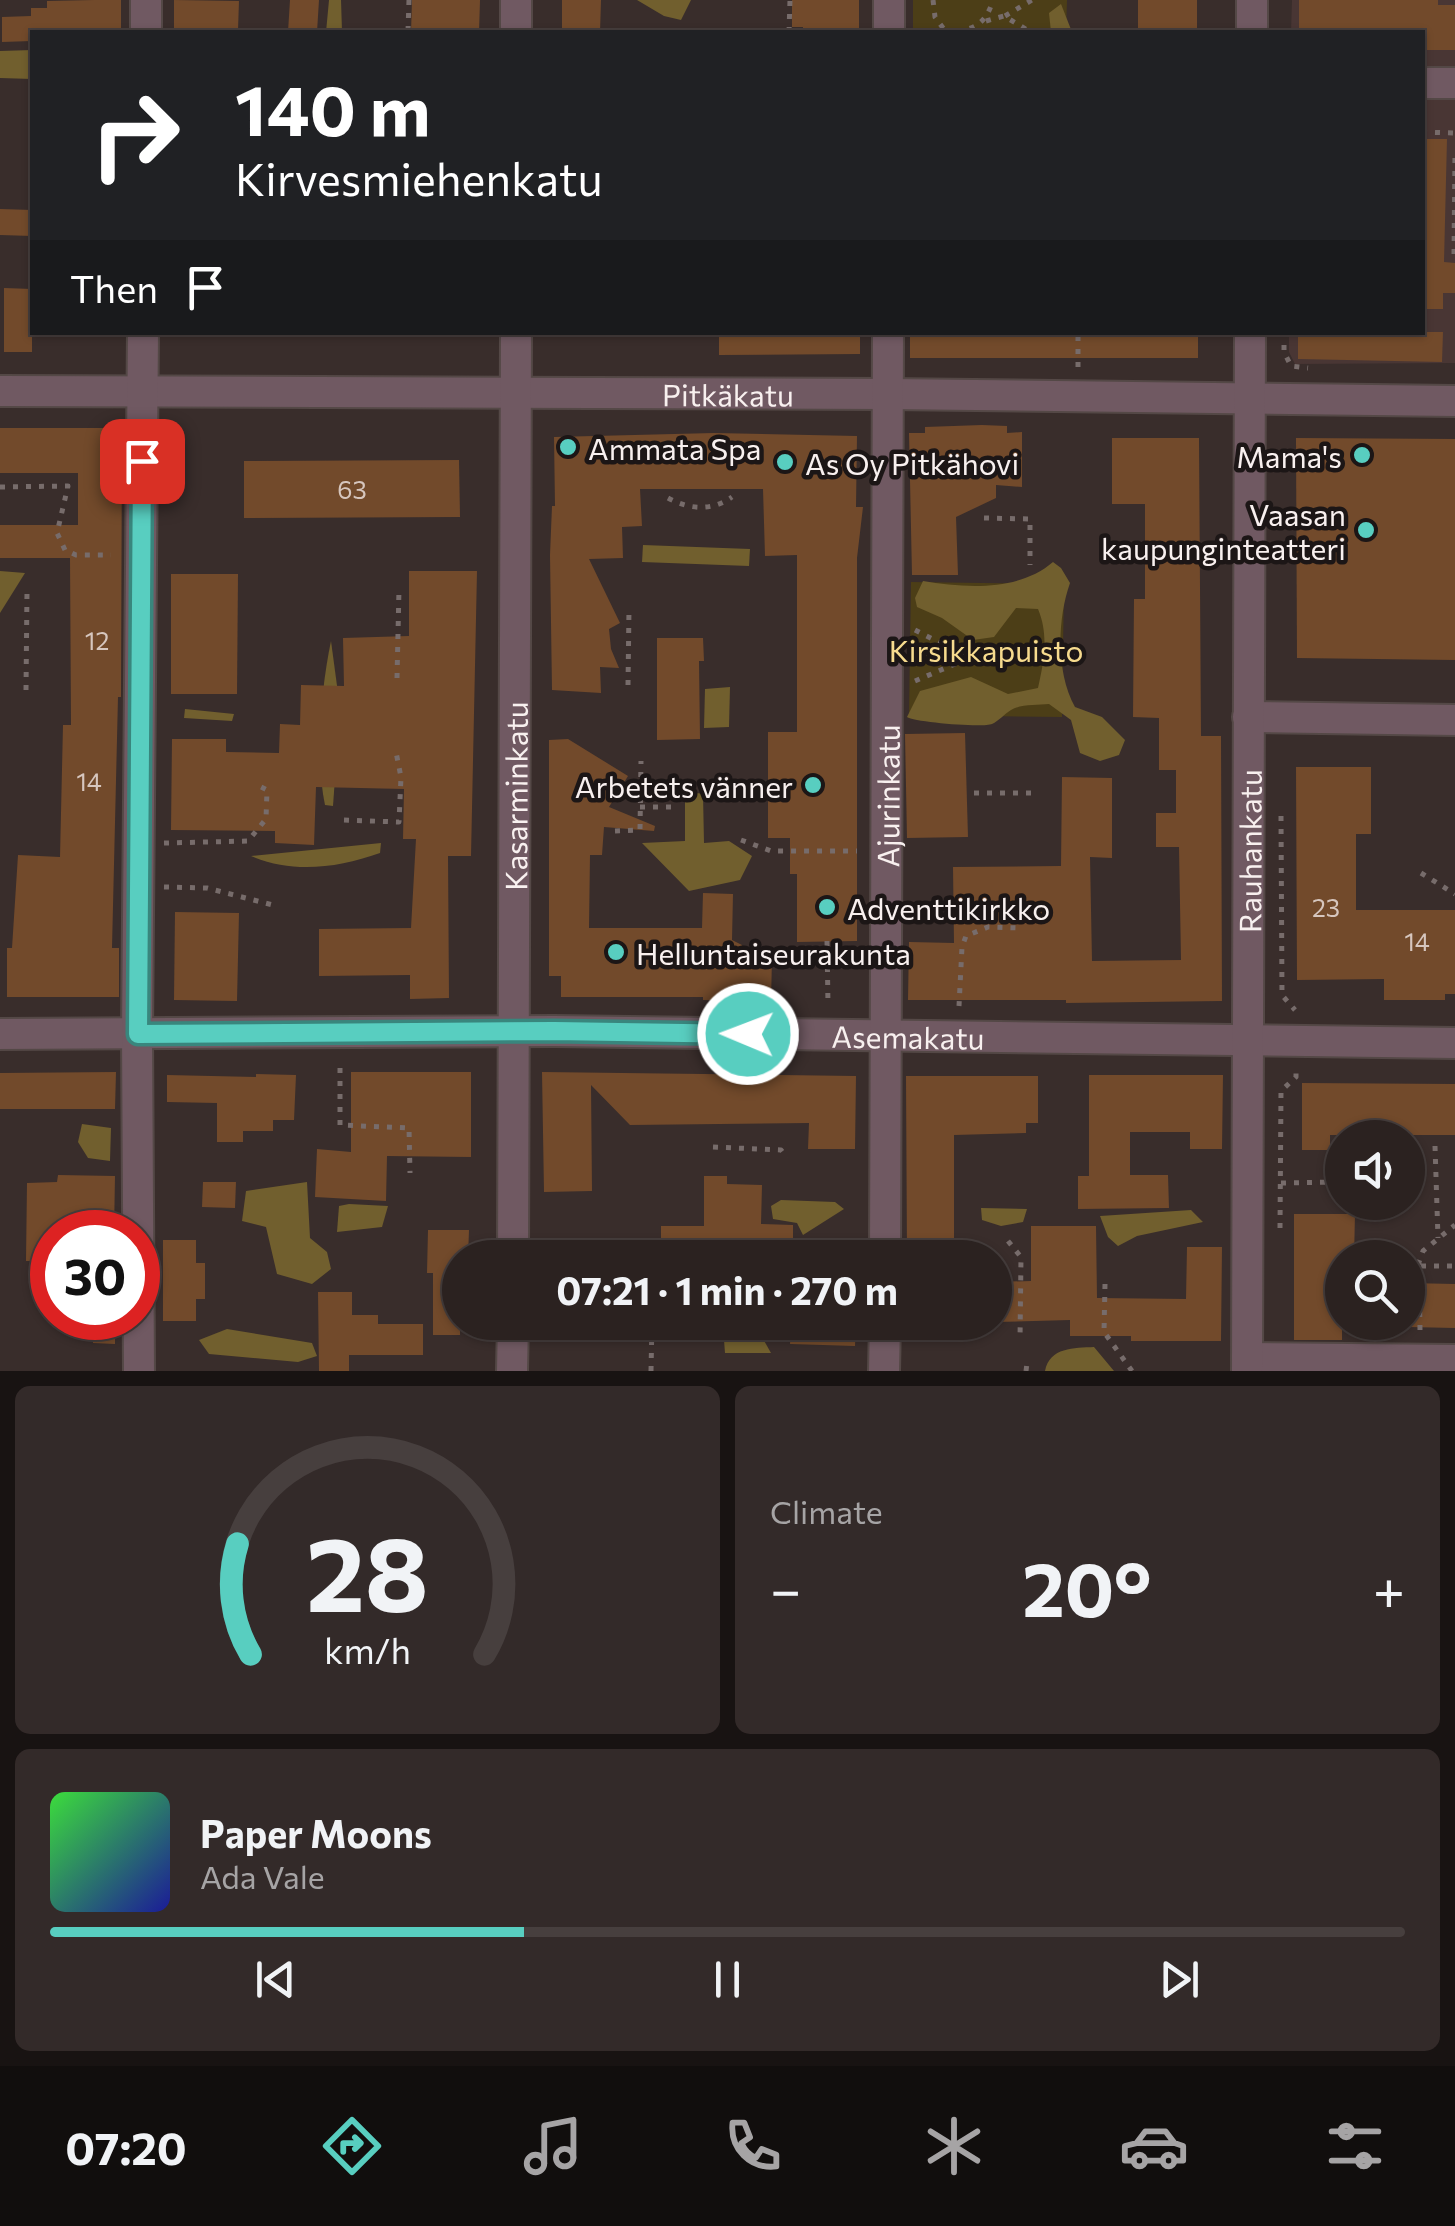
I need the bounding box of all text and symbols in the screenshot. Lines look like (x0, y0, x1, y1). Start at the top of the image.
text: 140 m (235, 65, 431, 150)
icon: right (70, 70, 200, 200)
text: Kirvesmiehenkatu (235, 150, 603, 205)
icon: arrive (178, 260, 233, 315)
text: Then (70, 264, 158, 311)
street label: Pitkäkatu (662, 375, 794, 412)
pin (100, 419, 185, 504)
place label: Ammata Spa (588, 429, 762, 466)
icon: arrive (115, 434, 170, 489)
marker: Ammata Spa (557, 436, 579, 458)
place label: Mama's (1236, 437, 1342, 474)
place label: As Oy Pitkähovi (805, 444, 1019, 481)
marker: Mama's (1351, 444, 1373, 466)
marker: As Oy Pitkähovi (774, 451, 796, 473)
house number: 63 (337, 474, 367, 504)
place label: Vaasan kaupunginteatteri (1101, 495, 1346, 566)
marker: Vaasan kaupunginteatteri (1355, 519, 1377, 541)
house number: 12 (85, 625, 109, 655)
park label: Kirsikkapuisto (889, 631, 1083, 668)
street label: Kasarminkatu (496, 701, 533, 891)
street label: Ajurinkatu (868, 724, 905, 868)
house number: 14 (76, 766, 102, 796)
place label: Arbetets vänner (575, 767, 793, 804)
street label: Rauhankatu (1230, 769, 1267, 933)
marker: Arbetets vänner (802, 774, 824, 796)
place label: Adventtikirkko (847, 889, 1050, 926)
house number: 23 (1312, 892, 1340, 922)
marker: Adventtikirkko (816, 896, 838, 918)
house number: 14 (1404, 926, 1430, 956)
place label: Helluntaiseurakunta (636, 934, 911, 971)
marker: Helluntaiseurakunta (605, 941, 627, 963)
position arrow (696, 982, 800, 1086)
street label: Asemakatu (831, 1016, 985, 1055)
map controls (1325, 1120, 1425, 1340)
button: sound (1325, 1120, 1425, 1220)
speed limit sign: 30 (30, 1210, 160, 1340)
button: search (1325, 1240, 1425, 1340)
text: 07:21 · 1 min · 270 m (556, 1266, 898, 1313)
text: Climate (770, 1491, 883, 1531)
text: 28 (306, 1506, 429, 1633)
text: 20° (1022, 1541, 1152, 1632)
text: − (770, 1554, 801, 1621)
text: + (1373, 1554, 1405, 1621)
text: km/h (324, 1628, 411, 1671)
text: Paper Moons (200, 1809, 432, 1856)
text: Ada Vale (200, 1856, 325, 1896)
icon: previous (248, 1952, 303, 2007)
icon: pause (700, 1952, 755, 2007)
icon: next (1152, 1952, 1207, 2007)
icon: directions (317, 2111, 387, 2181)
icon: music (518, 2111, 588, 2181)
icon: phone (718, 2111, 788, 2181)
icon: climate (919, 2111, 989, 2181)
icon: car (1119, 2111, 1189, 2181)
icon: filters (1320, 2111, 1390, 2181)
text: 07:20 (65, 2119, 187, 2174)

